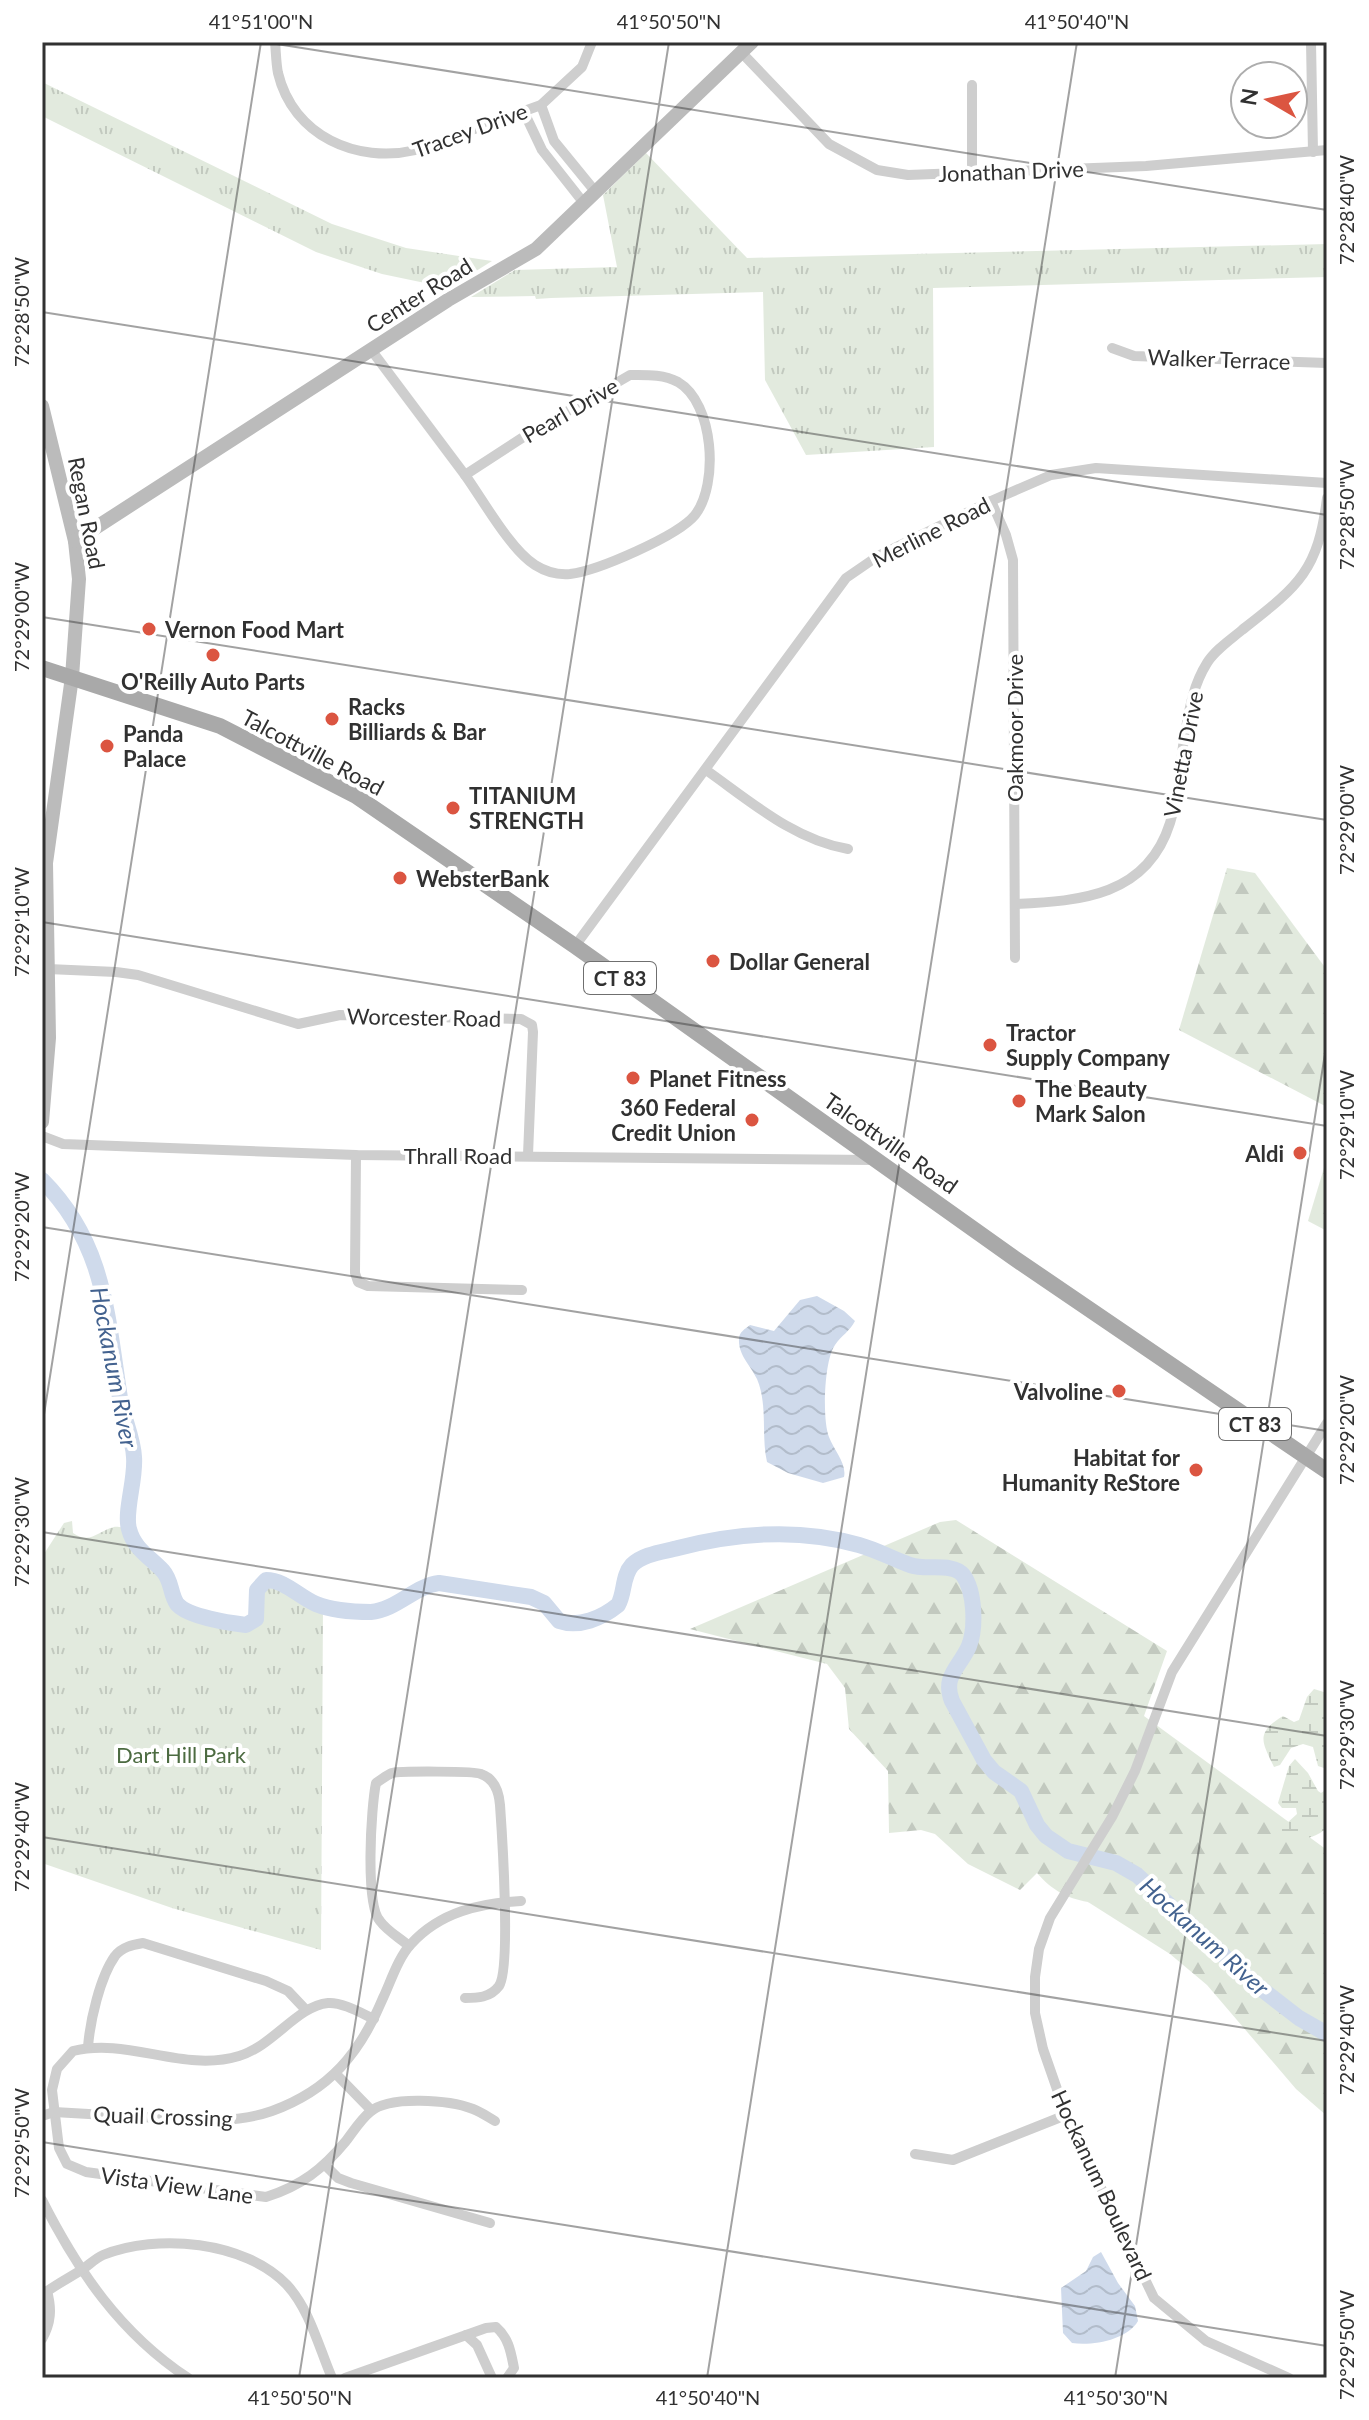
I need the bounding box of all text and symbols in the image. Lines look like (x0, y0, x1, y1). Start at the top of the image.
text: 41°51'00"N (209, 9, 313, 33)
text: 41°50'50"N (617, 9, 721, 33)
text: 41°50'40"N (1025, 9, 1129, 33)
north arrow (1229, 60, 1309, 140)
text: N (1234, 86, 1263, 107)
street label: Tracey Drive (409, 97, 531, 163)
street label: Jonathan Drive (938, 155, 1084, 187)
text: 72°28'40"W (1334, 155, 1358, 265)
street label: Center Road (361, 252, 477, 338)
text: 72°28'50"W (9, 257, 33, 367)
street label: Walker Terrace (1147, 343, 1291, 375)
street label: Pearl Drive (517, 372, 623, 448)
street label: Regan Road (63, 455, 111, 571)
text: 72°28'50"W (1334, 460, 1358, 570)
street label: Merline Road (868, 491, 994, 573)
text: 72°29'00"W (9, 562, 33, 672)
place label: Vernon Food Mart (164, 616, 345, 643)
marker: Vernon Food Mart (140, 620, 158, 638)
marker: O'Reilly Auto Parts (204, 646, 222, 664)
street label: Oakmoor Drive (1001, 654, 1028, 802)
place label: O'Reilly Auto Parts (121, 668, 305, 695)
street label: Vinetta Drive (1158, 689, 1208, 819)
place label: Racks Billiards & Bar (348, 693, 487, 745)
street label: Talcottville Road (237, 703, 389, 801)
marker: Racks Billiards & Bar (323, 710, 341, 728)
place label: Panda Palace (123, 720, 186, 772)
marker: Panda Palace (98, 737, 116, 755)
text: 72°29'00"W (1334, 765, 1358, 875)
place label: TITANIUM STRENGTH (469, 782, 584, 834)
marker: TITANIUM STRENGTH (444, 799, 462, 817)
place label: WebsterBank (416, 865, 549, 892)
text: 72°29'10"W (9, 867, 33, 977)
marker: WebsterBank (391, 869, 409, 887)
place label: Dollar General (729, 948, 870, 975)
marker: Dollar General (704, 952, 722, 970)
road number: CT 83 (584, 962, 656, 994)
street label: Worcester Road (347, 1002, 501, 1032)
place label: Tractor Supply Company (1006, 1019, 1170, 1071)
marker: Tractor Supply Company (981, 1036, 999, 1054)
place label: Planet Fitness (649, 1065, 787, 1092)
marker: Planet Fitness (624, 1069, 642, 1087)
text: 72°29'10"W (1334, 1070, 1358, 1180)
place label: The Beauty Mark Salon (1035, 1075, 1147, 1127)
street label: Talcottville Road (819, 1087, 963, 1199)
marker: The Beauty Mark Salon (1010, 1092, 1028, 1110)
place label: 360 Federal Credit Union (611, 1094, 736, 1146)
marker: 360 Federal Credit Union (743, 1111, 761, 1129)
place label: Aldi (1244, 1140, 1284, 1167)
street label: Thrall Road (404, 1142, 512, 1169)
marker: Aldi (1291, 1144, 1309, 1162)
text: 72°29'20"W (9, 1172, 33, 1282)
water label: Hockanum River (85, 1284, 145, 1451)
text: 72°29'20"W (1334, 1375, 1358, 1485)
place label: Valvoline (1013, 1378, 1103, 1405)
marker: Valvoline (1110, 1382, 1128, 1400)
road number: CT 83 (1219, 1408, 1291, 1440)
place label: Habitat for Humanity ReStore (1002, 1444, 1181, 1496)
marker: Habitat for Humanity ReStore (1187, 1461, 1205, 1479)
text: 72°29'30"W (9, 1477, 33, 1587)
text: 72°29'30"W (1334, 1680, 1358, 1790)
park label: Dart Hill Park (116, 1741, 247, 1768)
text: 72°29'40"W (9, 1782, 33, 1892)
water label: Hockanum River (1135, 1871, 1276, 2002)
text: 72°29'40"W (1334, 1985, 1358, 2095)
street label: Hockanum Boulevard (1046, 2085, 1158, 2285)
text: 72°29'50"W (9, 2088, 33, 2198)
street label: Quail Crossing (93, 2100, 233, 2132)
street label: Vista View Lane (99, 2161, 255, 2209)
text: 72°29'50"W (1334, 2290, 1358, 2400)
text: 41°50'50"N (248, 2385, 352, 2409)
text: 41°50'40"N (656, 2385, 760, 2409)
text: 41°50'30"N (1064, 2385, 1168, 2409)

